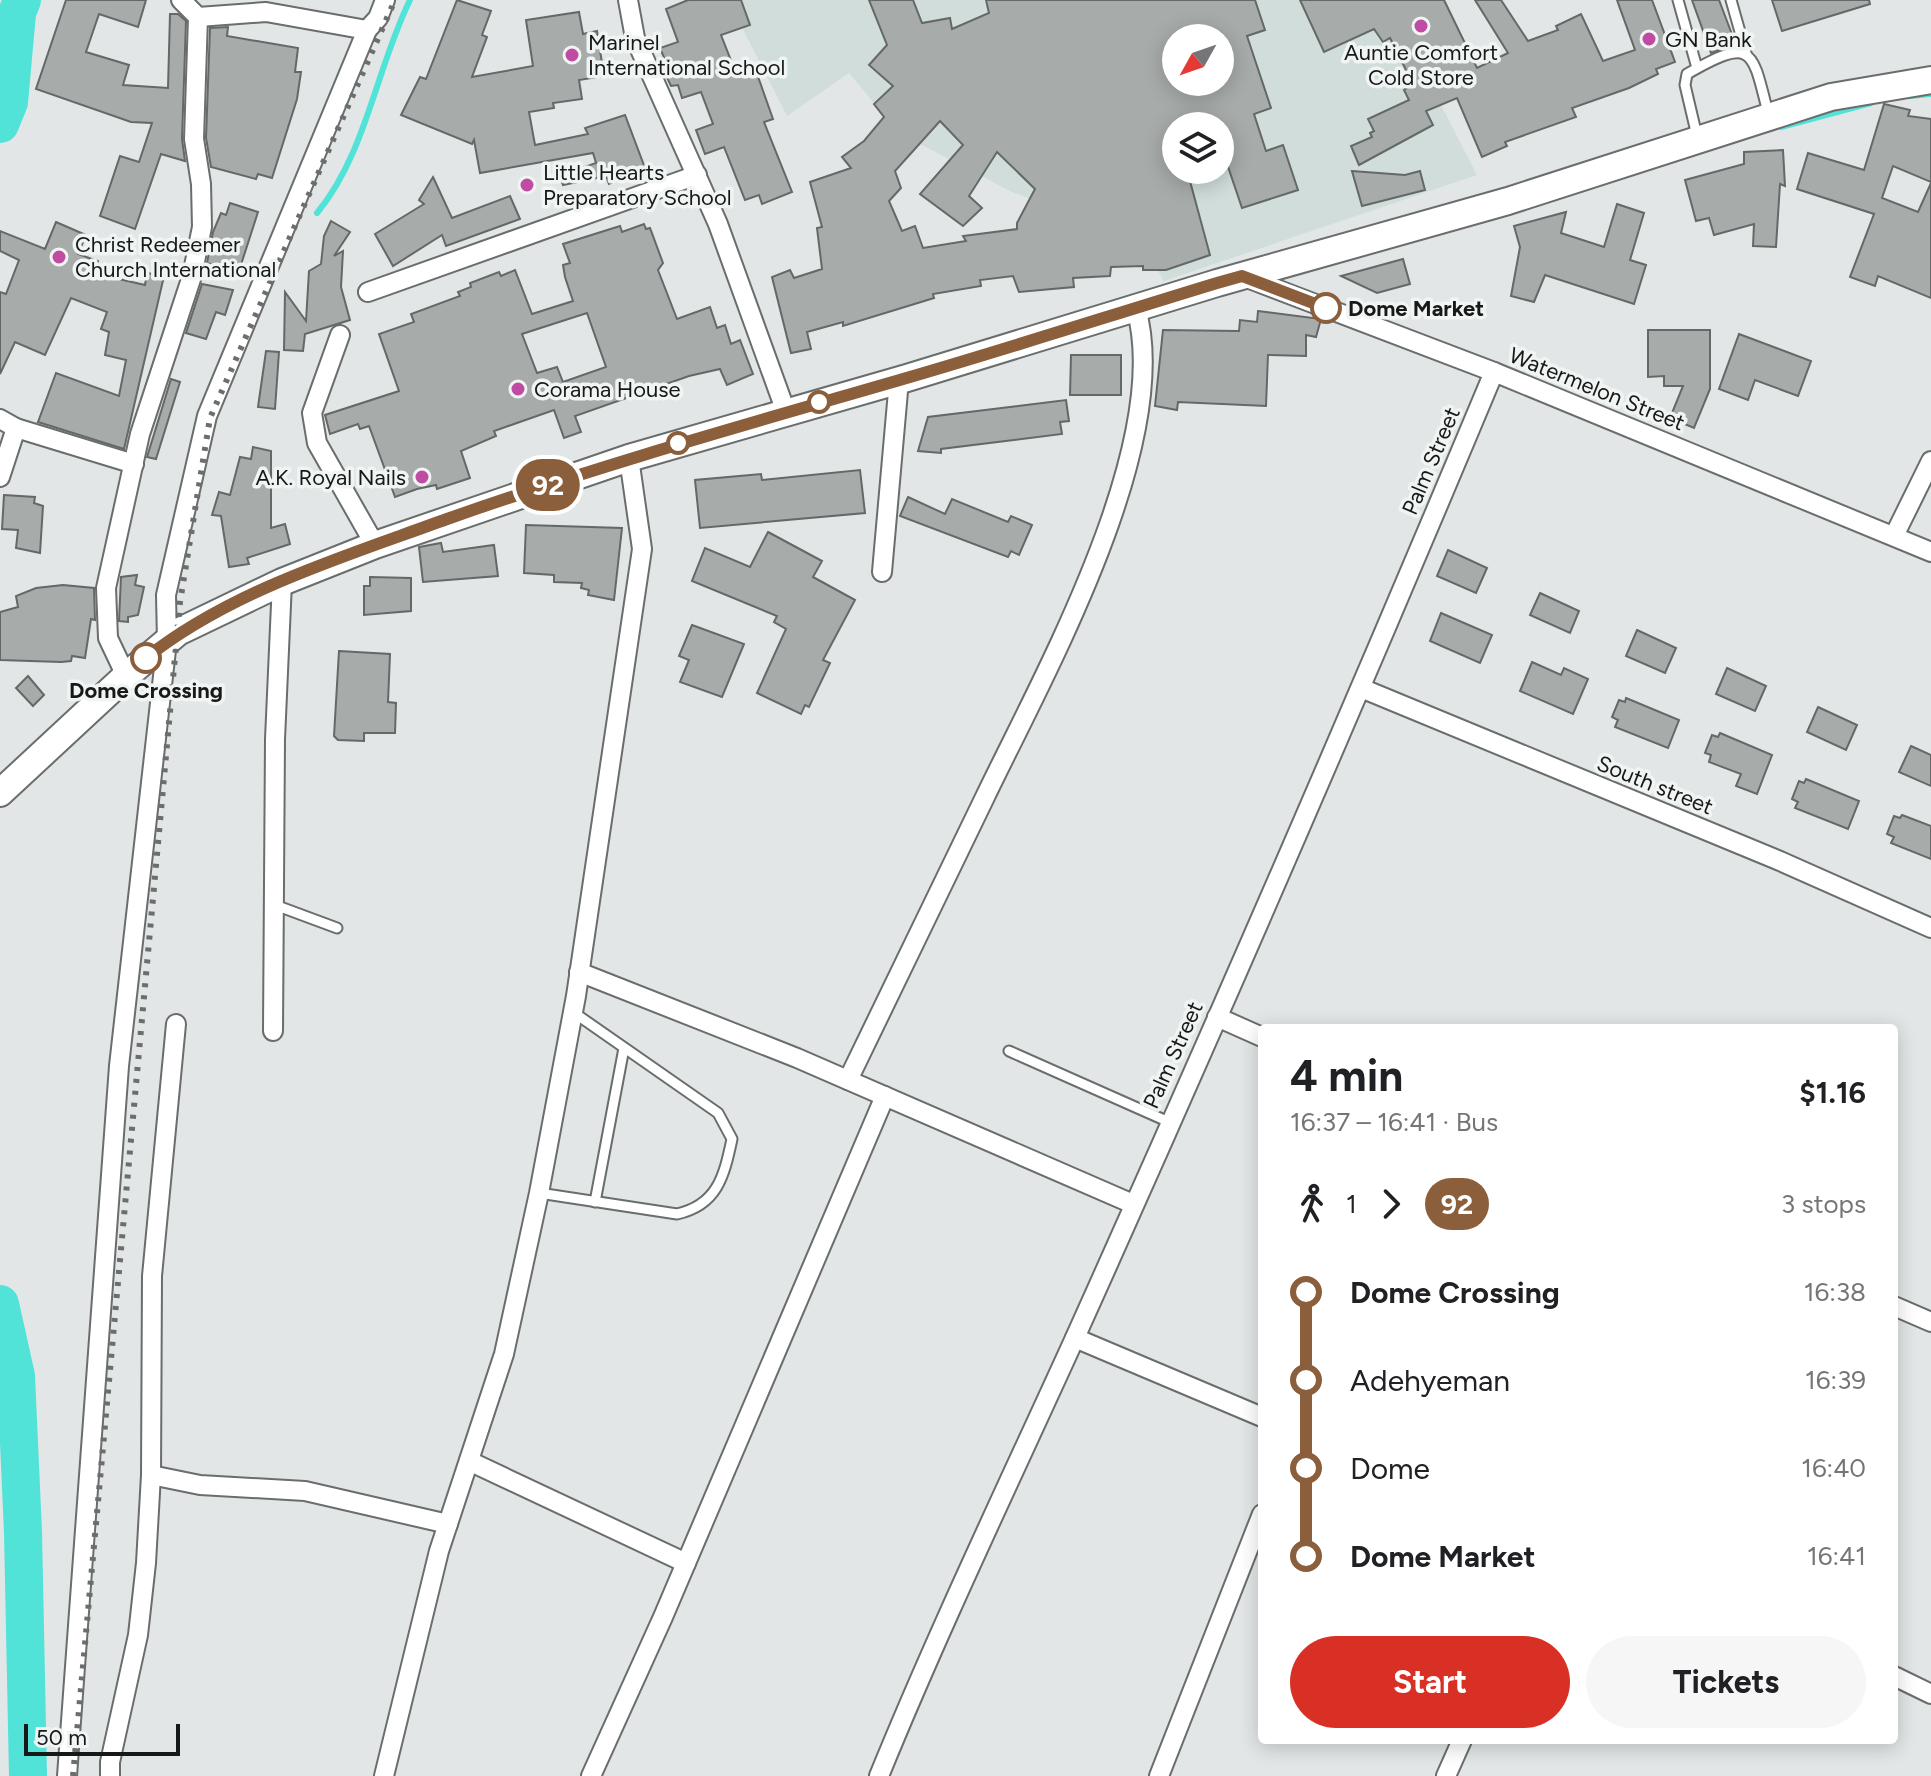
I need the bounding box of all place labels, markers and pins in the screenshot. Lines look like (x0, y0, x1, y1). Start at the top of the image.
marker: Auntie Comfort Cold Store (1412, 17, 1430, 35)
place label: GN Bank (1665, 26, 1752, 53)
place label: Marinel International School (588, 29, 785, 81)
marker: GN Bank (1640, 30, 1658, 48)
place label: Auntie Comfort Cold Store (1344, 39, 1498, 91)
marker: Marinel International School (563, 46, 581, 64)
place label: Little Hearts Preparatory School (543, 159, 731, 211)
marker: Little Hearts Preparatory School (518, 176, 536, 194)
place label: Christ Redeemer Church International (75, 231, 276, 283)
marker: Christ Redeemer Church International (50, 248, 68, 266)
marker: Dome Market (1311, 293, 1341, 323)
place label: Dome Market (1348, 295, 1484, 322)
place label: Corama House (534, 376, 680, 403)
marker: Corama House (509, 380, 527, 398)
unlabelled marker (808, 391, 830, 413)
unlabelled marker (667, 432, 689, 454)
place label: A.K. Royal Nails (256, 464, 406, 491)
marker: A.K. Royal Nails (413, 468, 431, 486)
marker: Dome Crossing (131, 643, 161, 673)
place label: Dome Crossing (69, 677, 223, 704)

